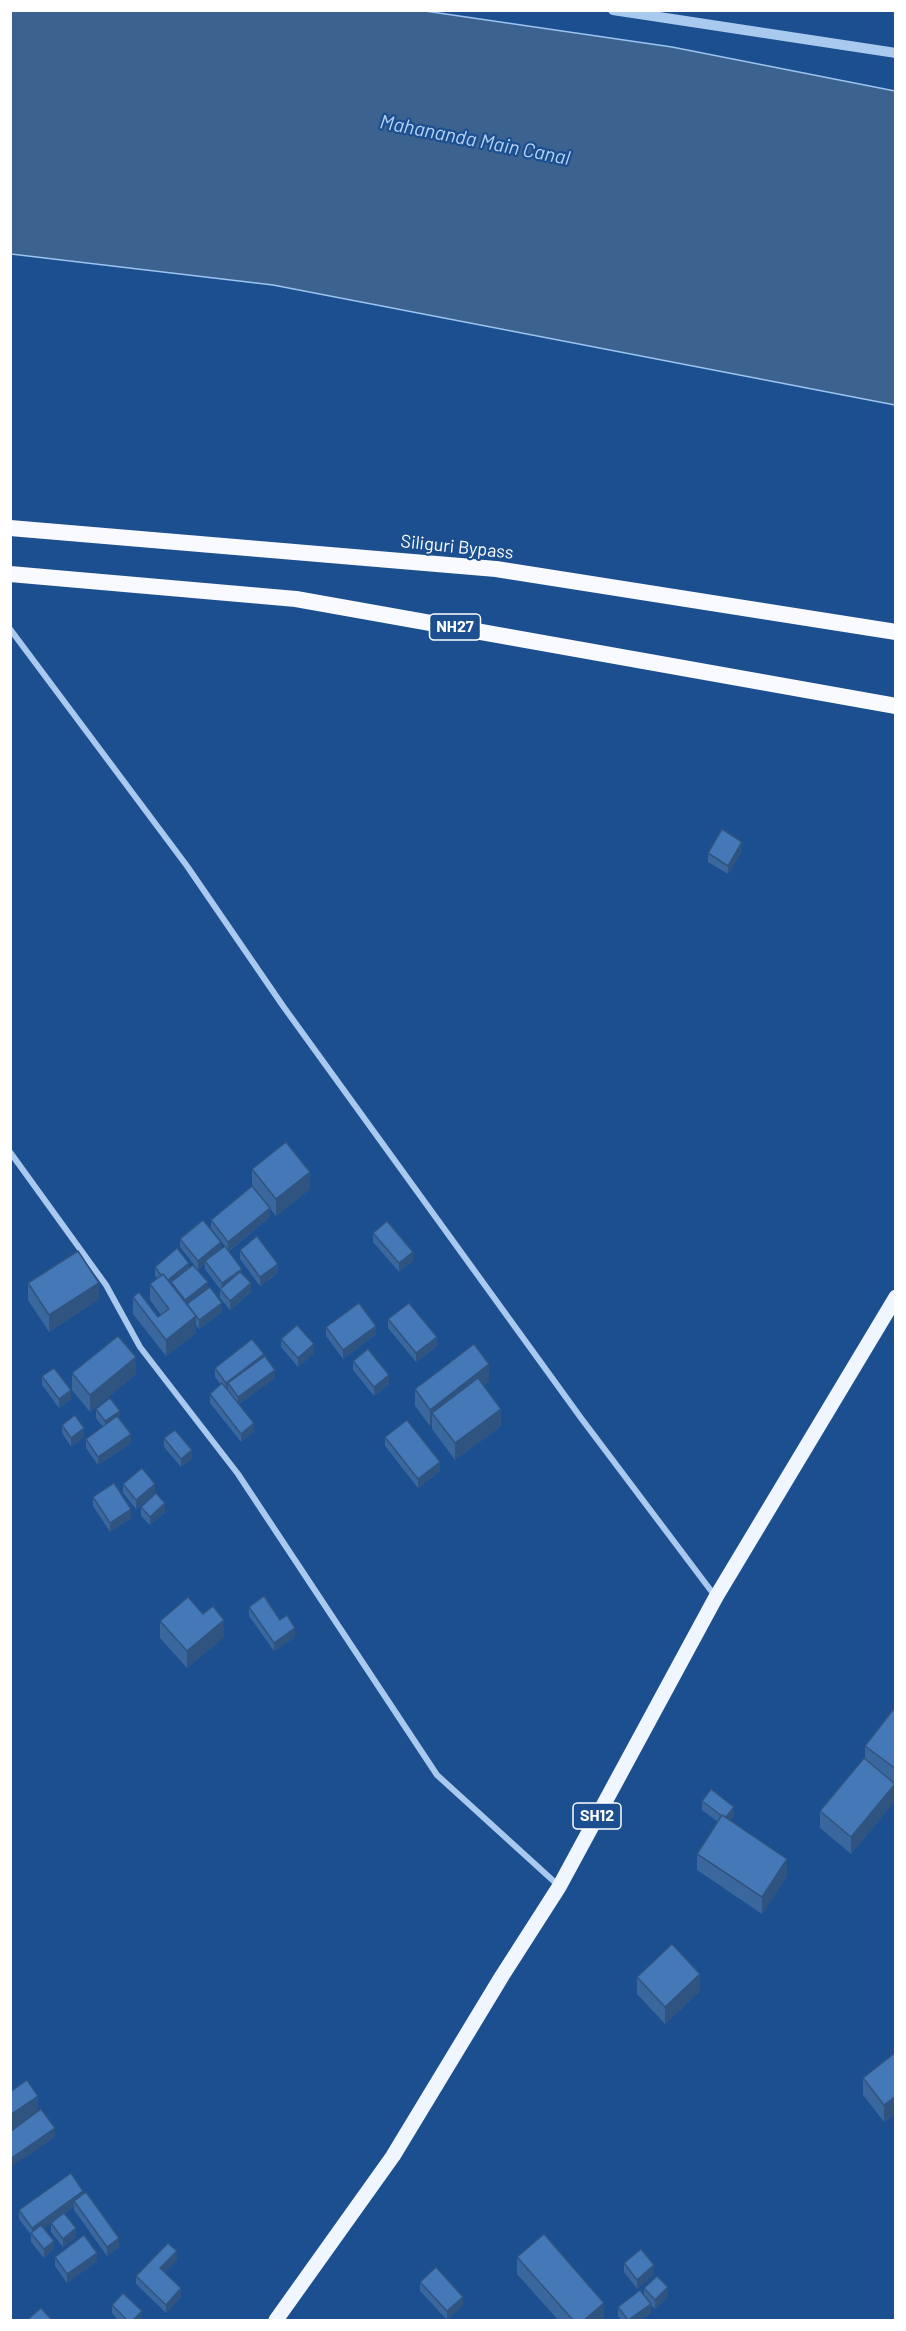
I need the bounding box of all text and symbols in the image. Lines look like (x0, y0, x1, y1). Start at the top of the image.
water label: Mahananda Main Canal (378, 110, 572, 170)
street label: Siliguri Bypass (399, 530, 515, 564)
road number: NH27 (430, 614, 480, 640)
road number: SH12 (573, 1803, 621, 1829)

